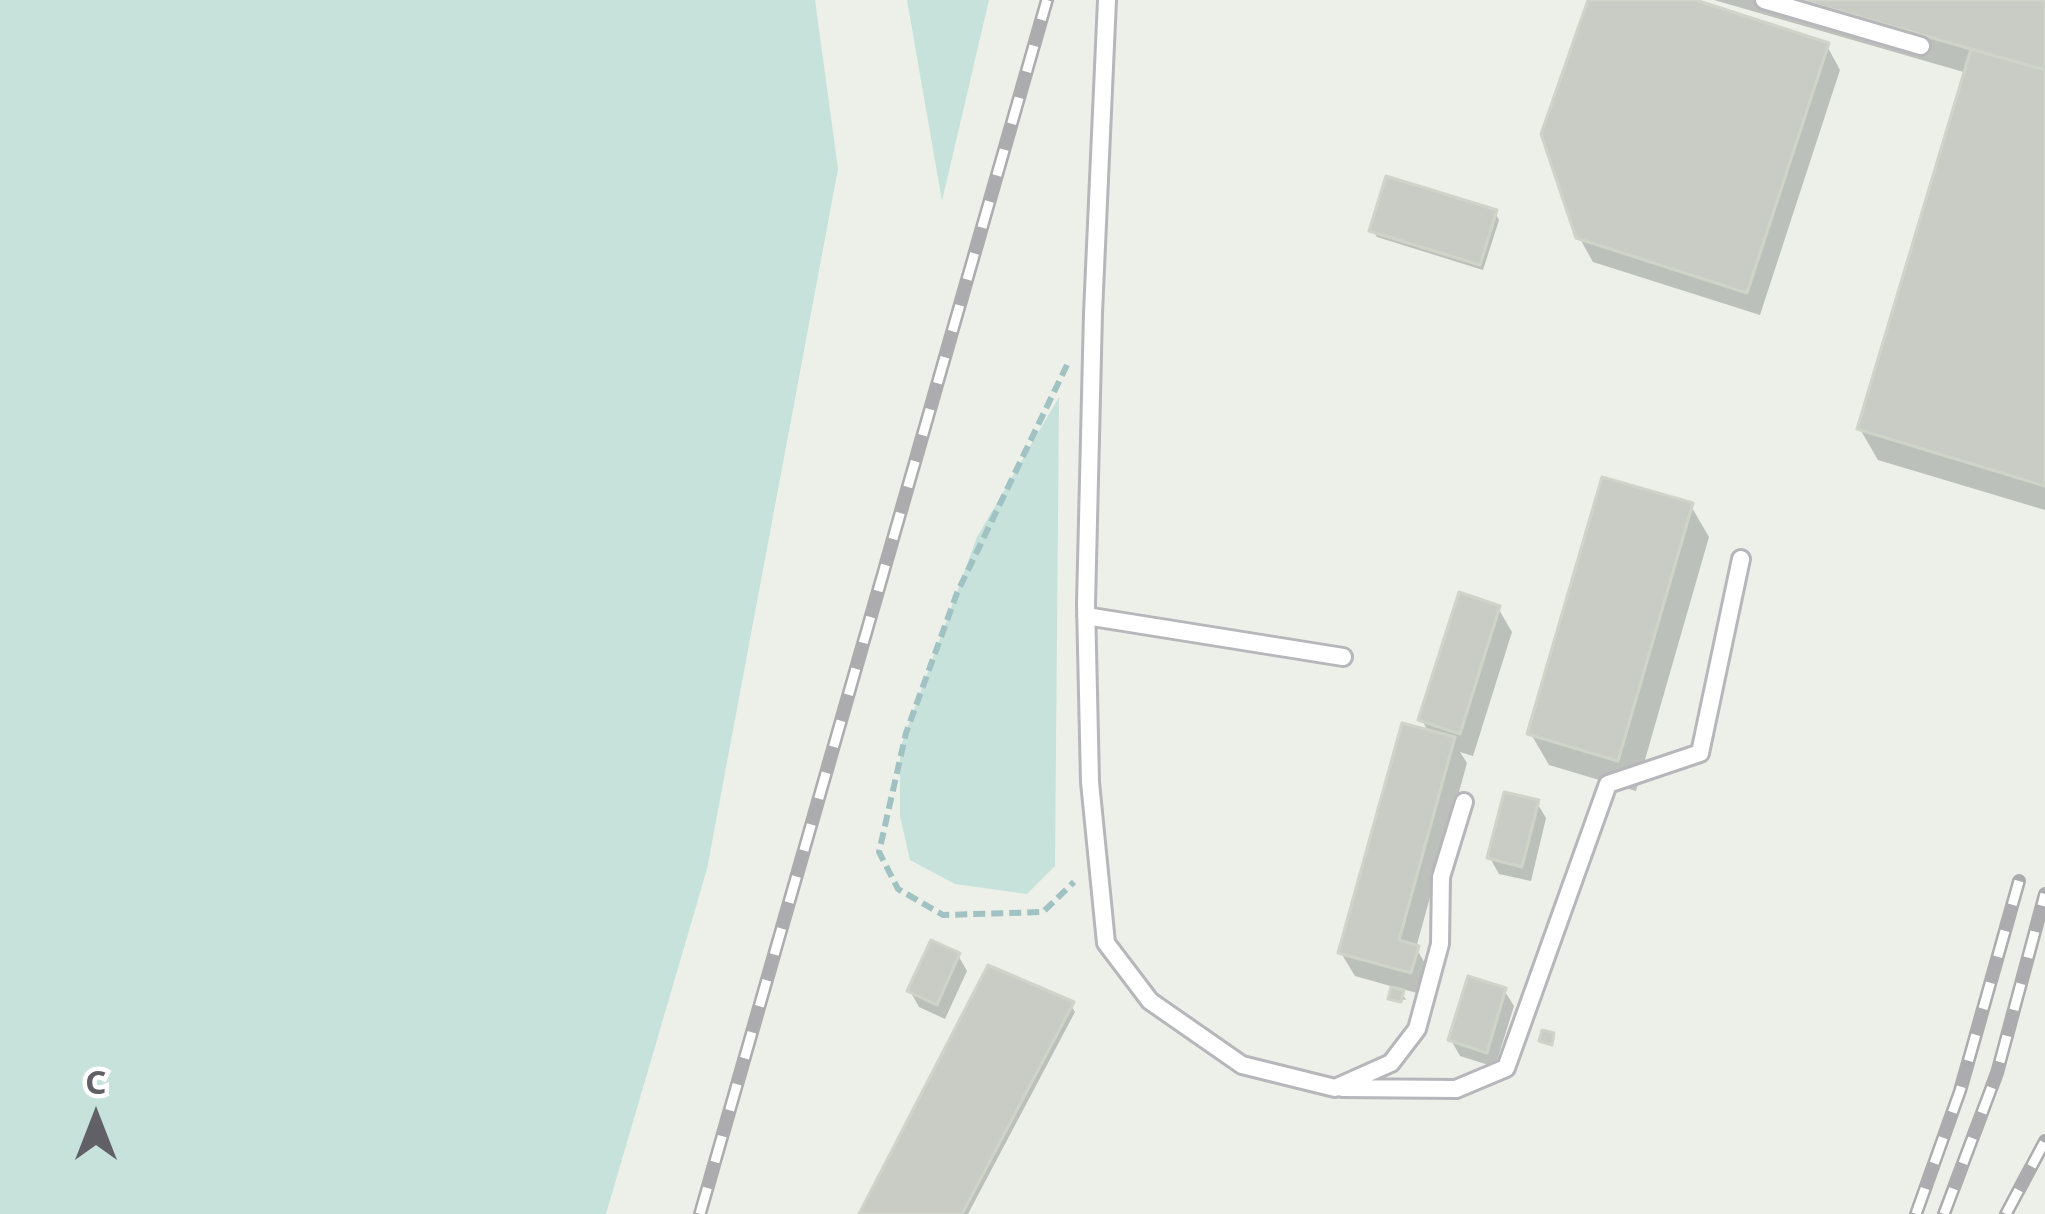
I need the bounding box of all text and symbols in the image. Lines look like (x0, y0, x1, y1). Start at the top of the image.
north arrow (36, 1058, 156, 1178)
text: С (85, 1059, 107, 1104)

